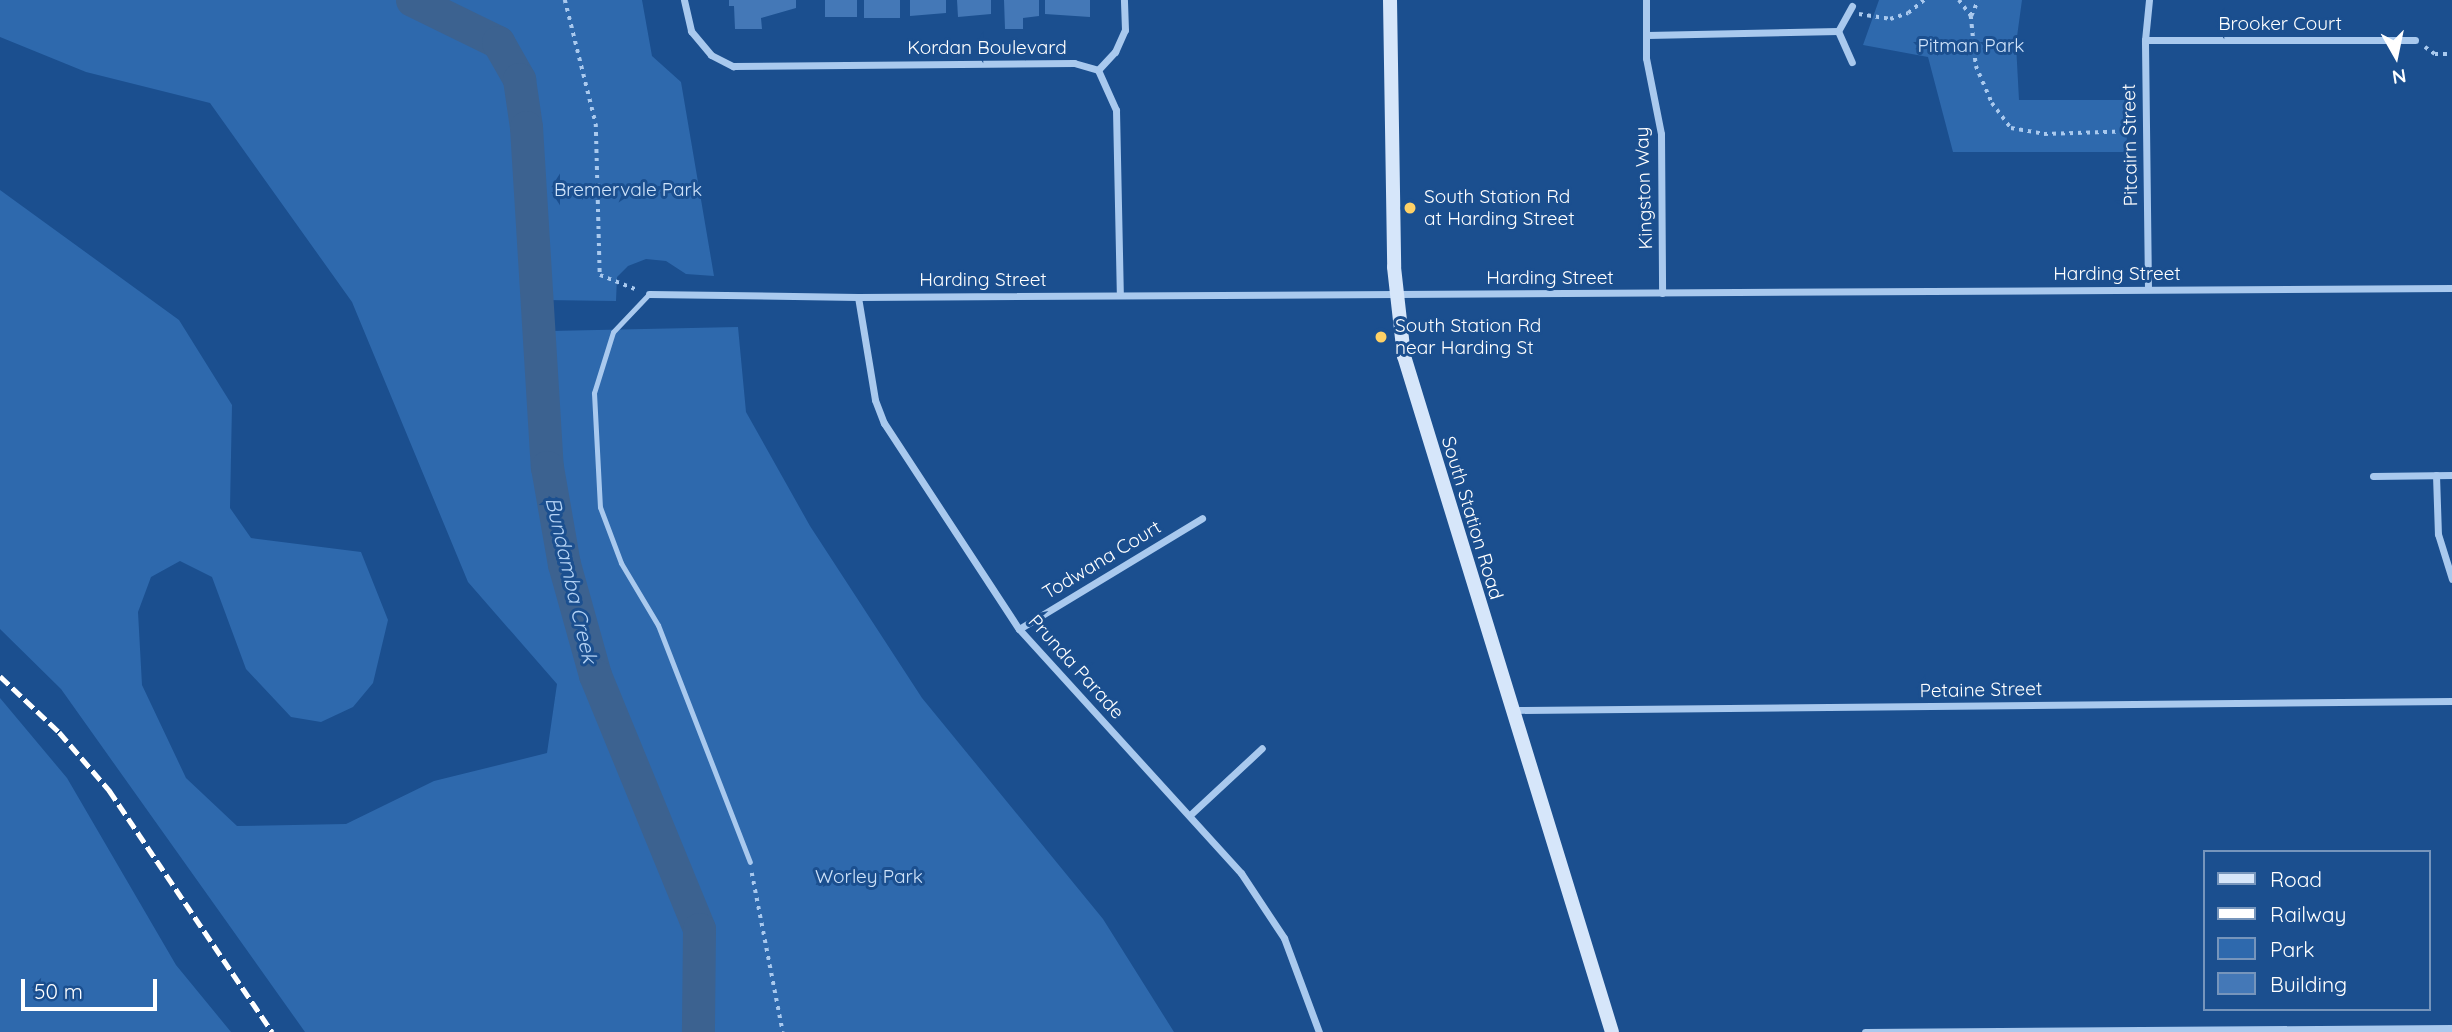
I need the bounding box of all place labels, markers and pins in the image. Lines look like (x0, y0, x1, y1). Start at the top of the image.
place label: South Station Rd at Harding Street (1424, 186, 1575, 230)
marker: South Station Rd at Harding Street (1402, 200, 1418, 216)
place label: South Station Rd near Harding St (1395, 315, 1541, 359)
marker: South Station Rd near Harding St (1373, 329, 1389, 345)

